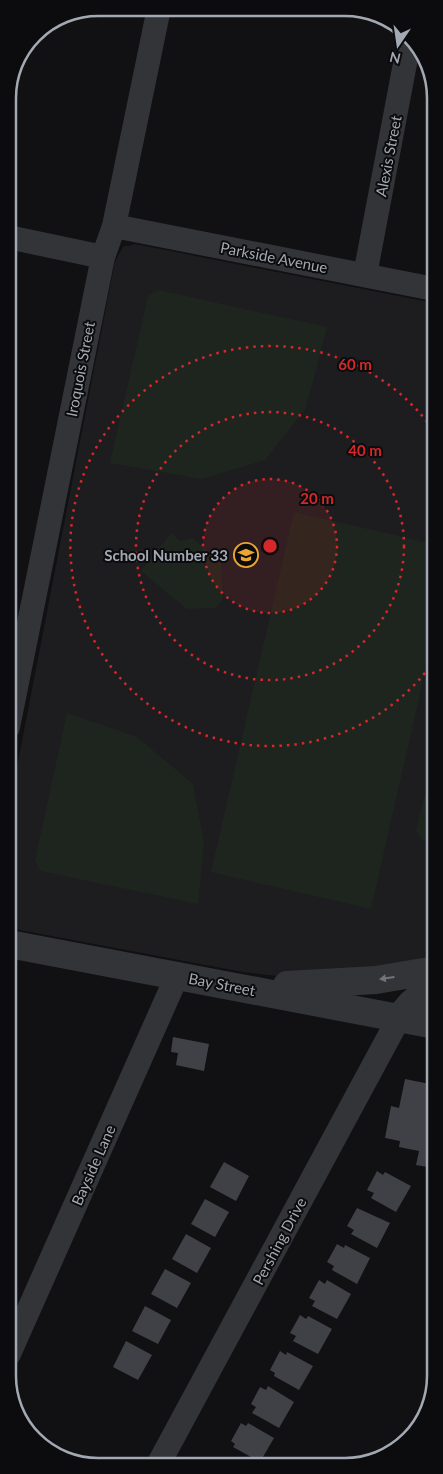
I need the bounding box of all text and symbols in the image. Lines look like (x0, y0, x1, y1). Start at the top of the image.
north arrow (373, 20, 423, 70)
text: N (388, 49, 402, 68)
street label: Alexis Street (371, 113, 405, 198)
street label: Parkside Avenue (219, 238, 329, 276)
street label: Iroquois Street (62, 319, 98, 418)
text: 60 m (338, 355, 372, 373)
text: 40 m (348, 441, 382, 459)
text: 20 m (300, 489, 334, 507)
centre of rings (261, 537, 279, 555)
school or university icon: School Number 33 (233, 542, 259, 568)
place label: School Number 33 (104, 546, 228, 564)
street label: Bay Street (187, 969, 257, 999)
one-way arrow (379, 975, 395, 983)
street label: Bayside Lane (67, 1122, 119, 1208)
street label: Pershing Drive (248, 1194, 310, 1288)

